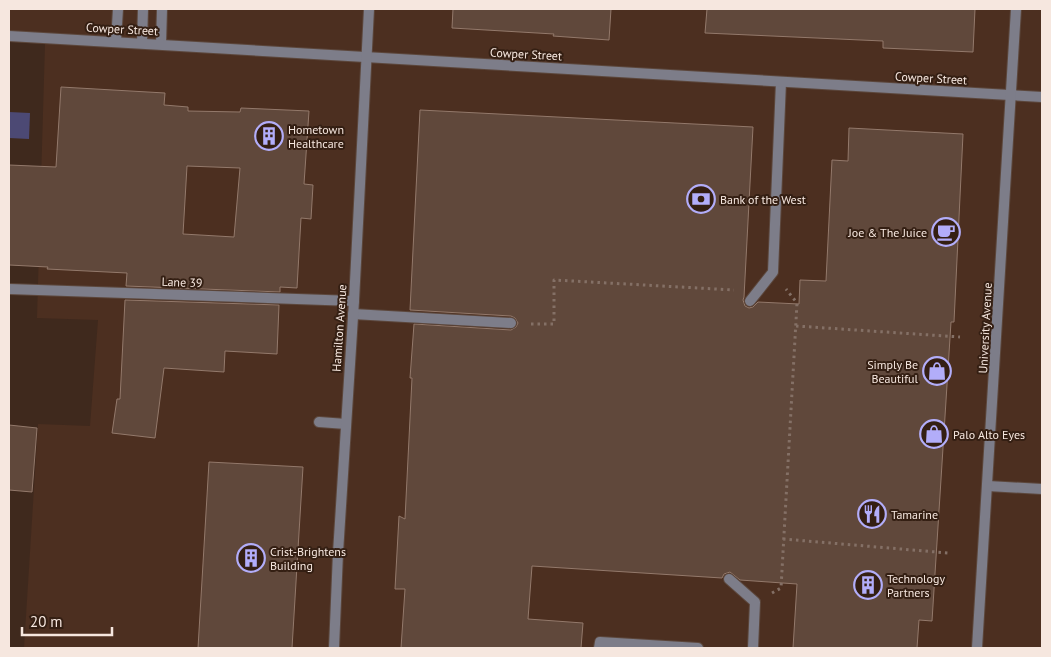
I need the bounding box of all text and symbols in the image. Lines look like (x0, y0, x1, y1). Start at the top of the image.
street label: Cowper Street (86, 20, 158, 38)
street label: Cowper Street (490, 45, 562, 63)
street label: Cowper Street (895, 69, 967, 87)
building icon: Hometown Healthcare (254, 121, 284, 151)
place label: Hometown Healthcare (288, 122, 344, 151)
bank icon: Bank of the West (686, 184, 716, 214)
place label: Bank of the West (720, 192, 806, 207)
cafe icon: Joe & The Juice (931, 217, 961, 247)
place label: Joe & The Juice (847, 225, 927, 240)
street label: Lane 39 (161, 274, 203, 290)
street label: University Avenue (975, 282, 995, 374)
street label: Hamilton Avenue (328, 284, 350, 372)
shop icon: Simply Be Beautiful (922, 356, 952, 386)
place label: Simply Be Beautiful (867, 357, 918, 386)
shop icon: Palo Alto Eyes (919, 419, 949, 449)
place label: Palo Alto Eyes (953, 427, 1025, 442)
restaurant icon: Tamarine (857, 499, 887, 529)
place label: Tamarine (891, 507, 938, 522)
building icon: Crist-Brightens Building (236, 543, 266, 573)
place label: Crist-Brightens Building (270, 544, 346, 573)
building icon: Technology Partners (853, 570, 883, 600)
place label: Technology Partners (887, 571, 945, 600)
scale bar (22, 604, 112, 636)
text: 20 m (30, 612, 63, 631)

